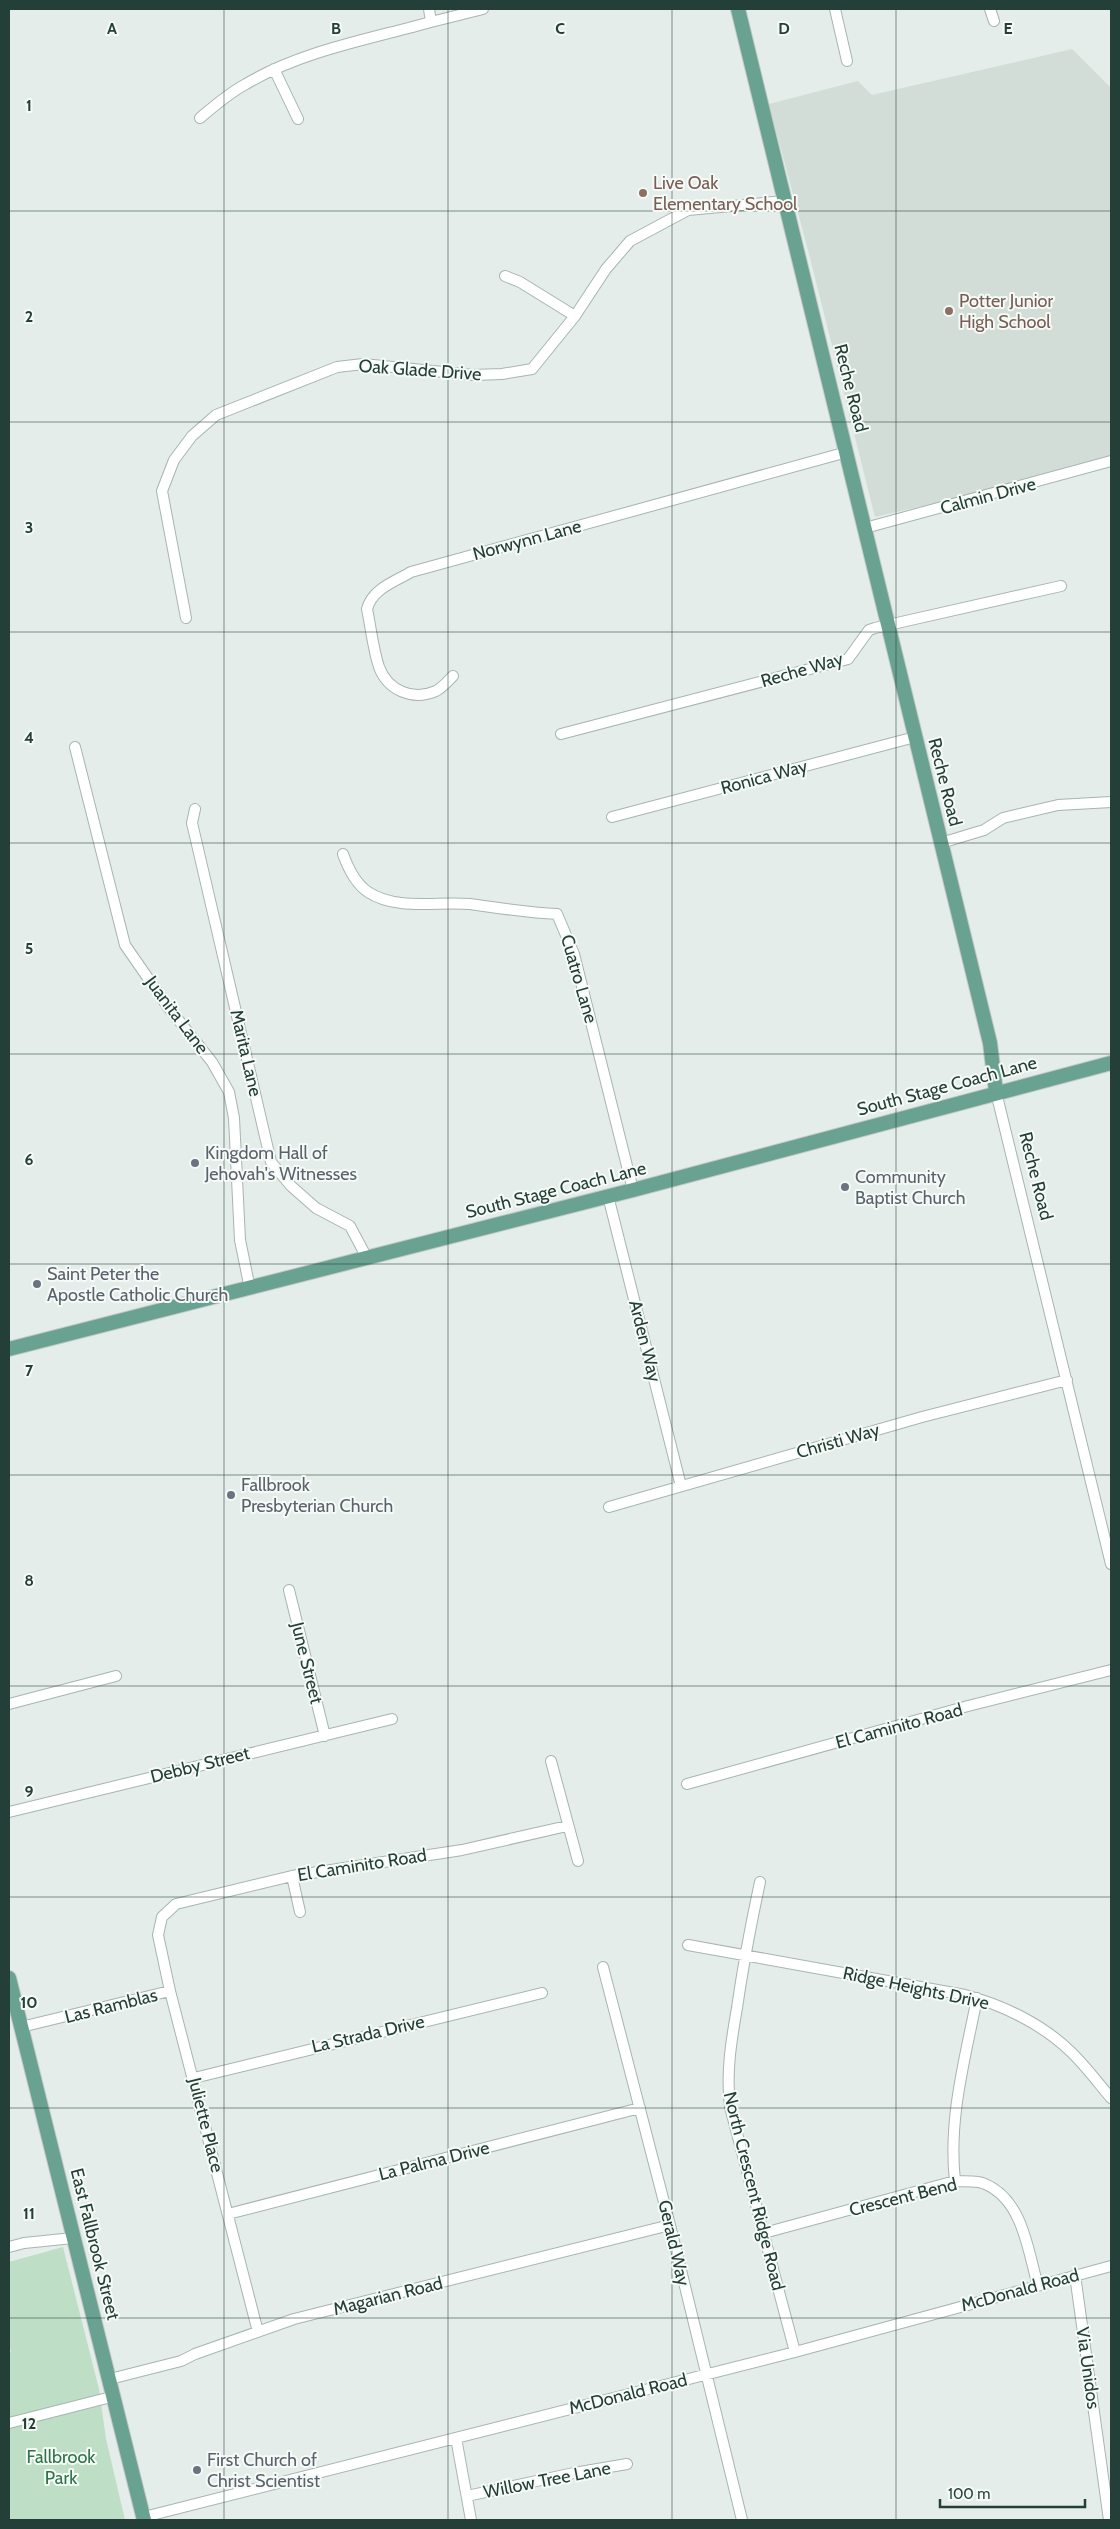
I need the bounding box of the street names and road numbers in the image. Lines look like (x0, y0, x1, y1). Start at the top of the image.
street label: Reche Road (829, 342, 873, 434)
street label: Oak Glade Drive (358, 355, 482, 385)
street label: Calmin Drive (938, 473, 1038, 519)
street label: Norwynn Lane (470, 515, 584, 565)
street label: Reche Way (758, 648, 846, 692)
street label: Reche Road (923, 736, 967, 828)
street label: Ronica Way (718, 755, 810, 799)
street label: Cuatro Lane (556, 932, 602, 1026)
street label: Juanita Lane (140, 971, 213, 1058)
street label: Marita Lane (225, 1007, 267, 1099)
street label: South Stage Coach Lane (855, 1051, 1039, 1121)
street label: Reche Road (1014, 1130, 1058, 1222)
street label: South Stage Coach Lane (463, 1157, 649, 1223)
street label: Arden Way (624, 1298, 666, 1384)
street label: Christi Way (794, 1419, 882, 1463)
street label: June Street (286, 1619, 328, 1706)
street label: El Caminito Road (833, 1698, 965, 1754)
street label: Debby Street (148, 1742, 252, 1788)
street label: El Caminito Road (296, 1844, 428, 1886)
street label: Ridge Heights Drive (841, 1962, 991, 2014)
street label: Las Ramblas (62, 1984, 160, 2028)
street label: La Strada Drive (309, 2010, 427, 2058)
street label: Juliette Place (183, 2074, 228, 2175)
street label: North Crescent Ridge Road (719, 2089, 789, 2293)
street label: La Palma Drive (376, 2137, 492, 2185)
street label: East Fallbrook Street (66, 2166, 124, 2322)
street label: Crescent Bend (847, 2173, 959, 2221)
street label: Gerald Way (653, 2198, 695, 2288)
street label: McDonald Road (959, 2264, 1081, 2316)
street label: Magarian Road (331, 2272, 445, 2320)
street label: Via Unidos (1071, 2326, 1105, 2410)
street label: McDonald Road (567, 2369, 689, 2419)
street label: Willow Tree Lane (482, 2457, 612, 2503)

